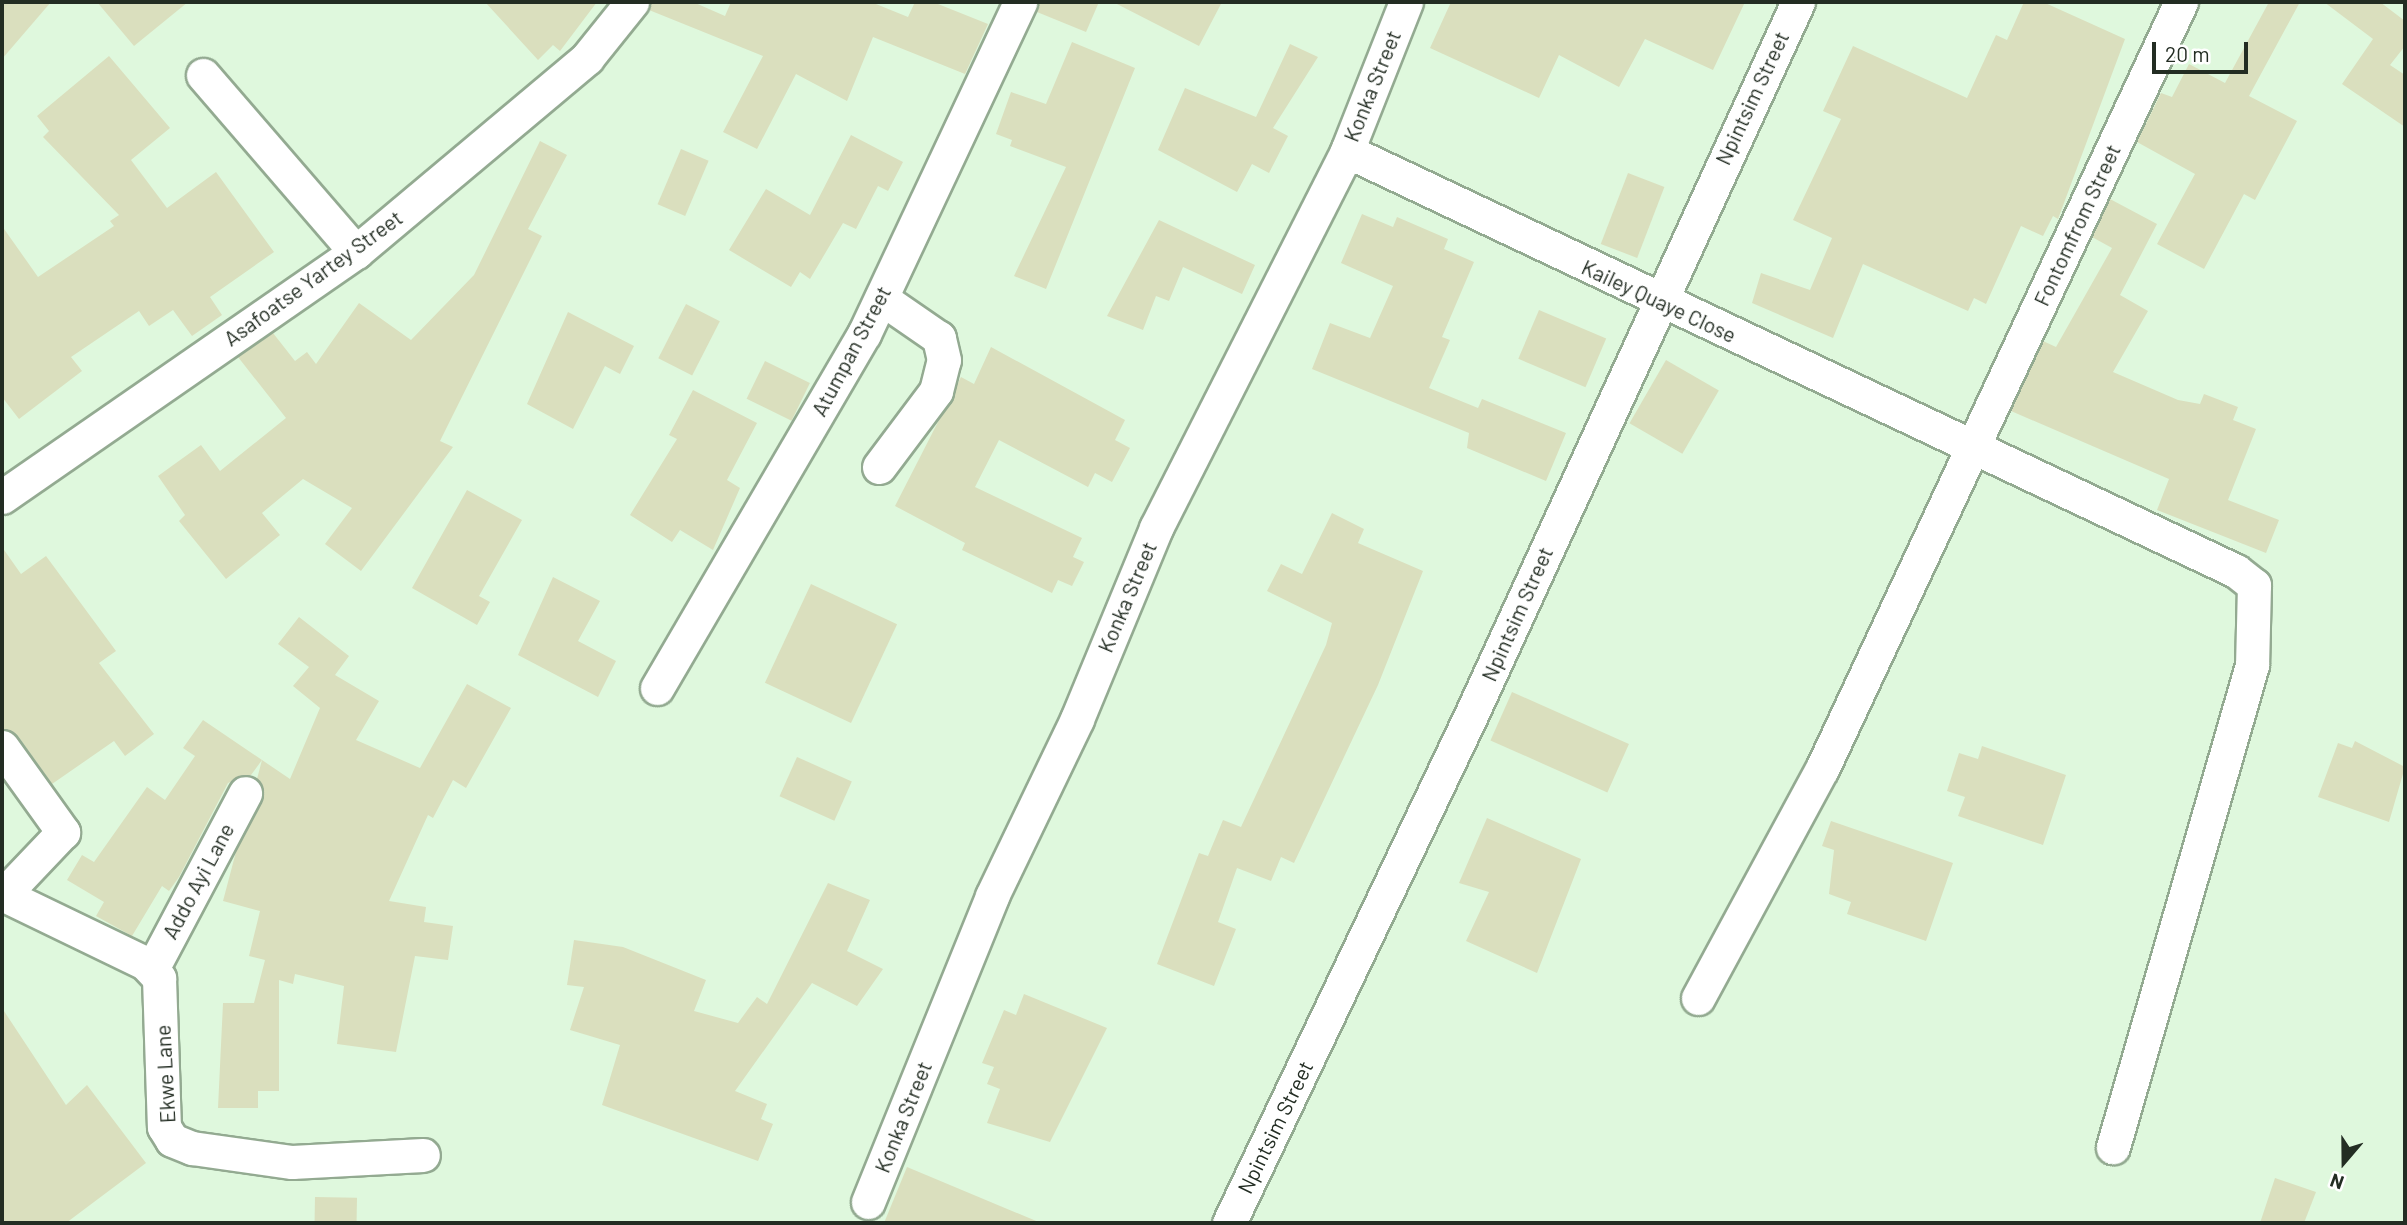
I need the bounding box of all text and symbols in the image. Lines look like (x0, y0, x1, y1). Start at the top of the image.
street label: Konka Street (1338, 27, 1406, 145)
street label: Npintsim Street (1710, 27, 1794, 169)
scale bar (2155, 28, 2251, 72)
text: 20 m (2165, 41, 2210, 66)
street label: Fontomfrom Street (2029, 140, 2125, 310)
street label: Asafoatse Yartey Street (219, 205, 407, 351)
street label: Kailey Quaye Close (1578, 254, 1740, 348)
street label: Atumpan Street (806, 282, 896, 420)
street label: Konka Street (1092, 538, 1162, 656)
street label: Npintsim Street (1476, 543, 1558, 685)
street label: Addo Ayi Lane (157, 819, 239, 943)
street label: Ekwe Lane (150, 1024, 180, 1124)
street label: Npintsim Street (1232, 1057, 1318, 1197)
street label: Konka Street (869, 1058, 937, 1176)
north arrow (2309, 1127, 2379, 1197)
text: N (2327, 1169, 2347, 1195)

